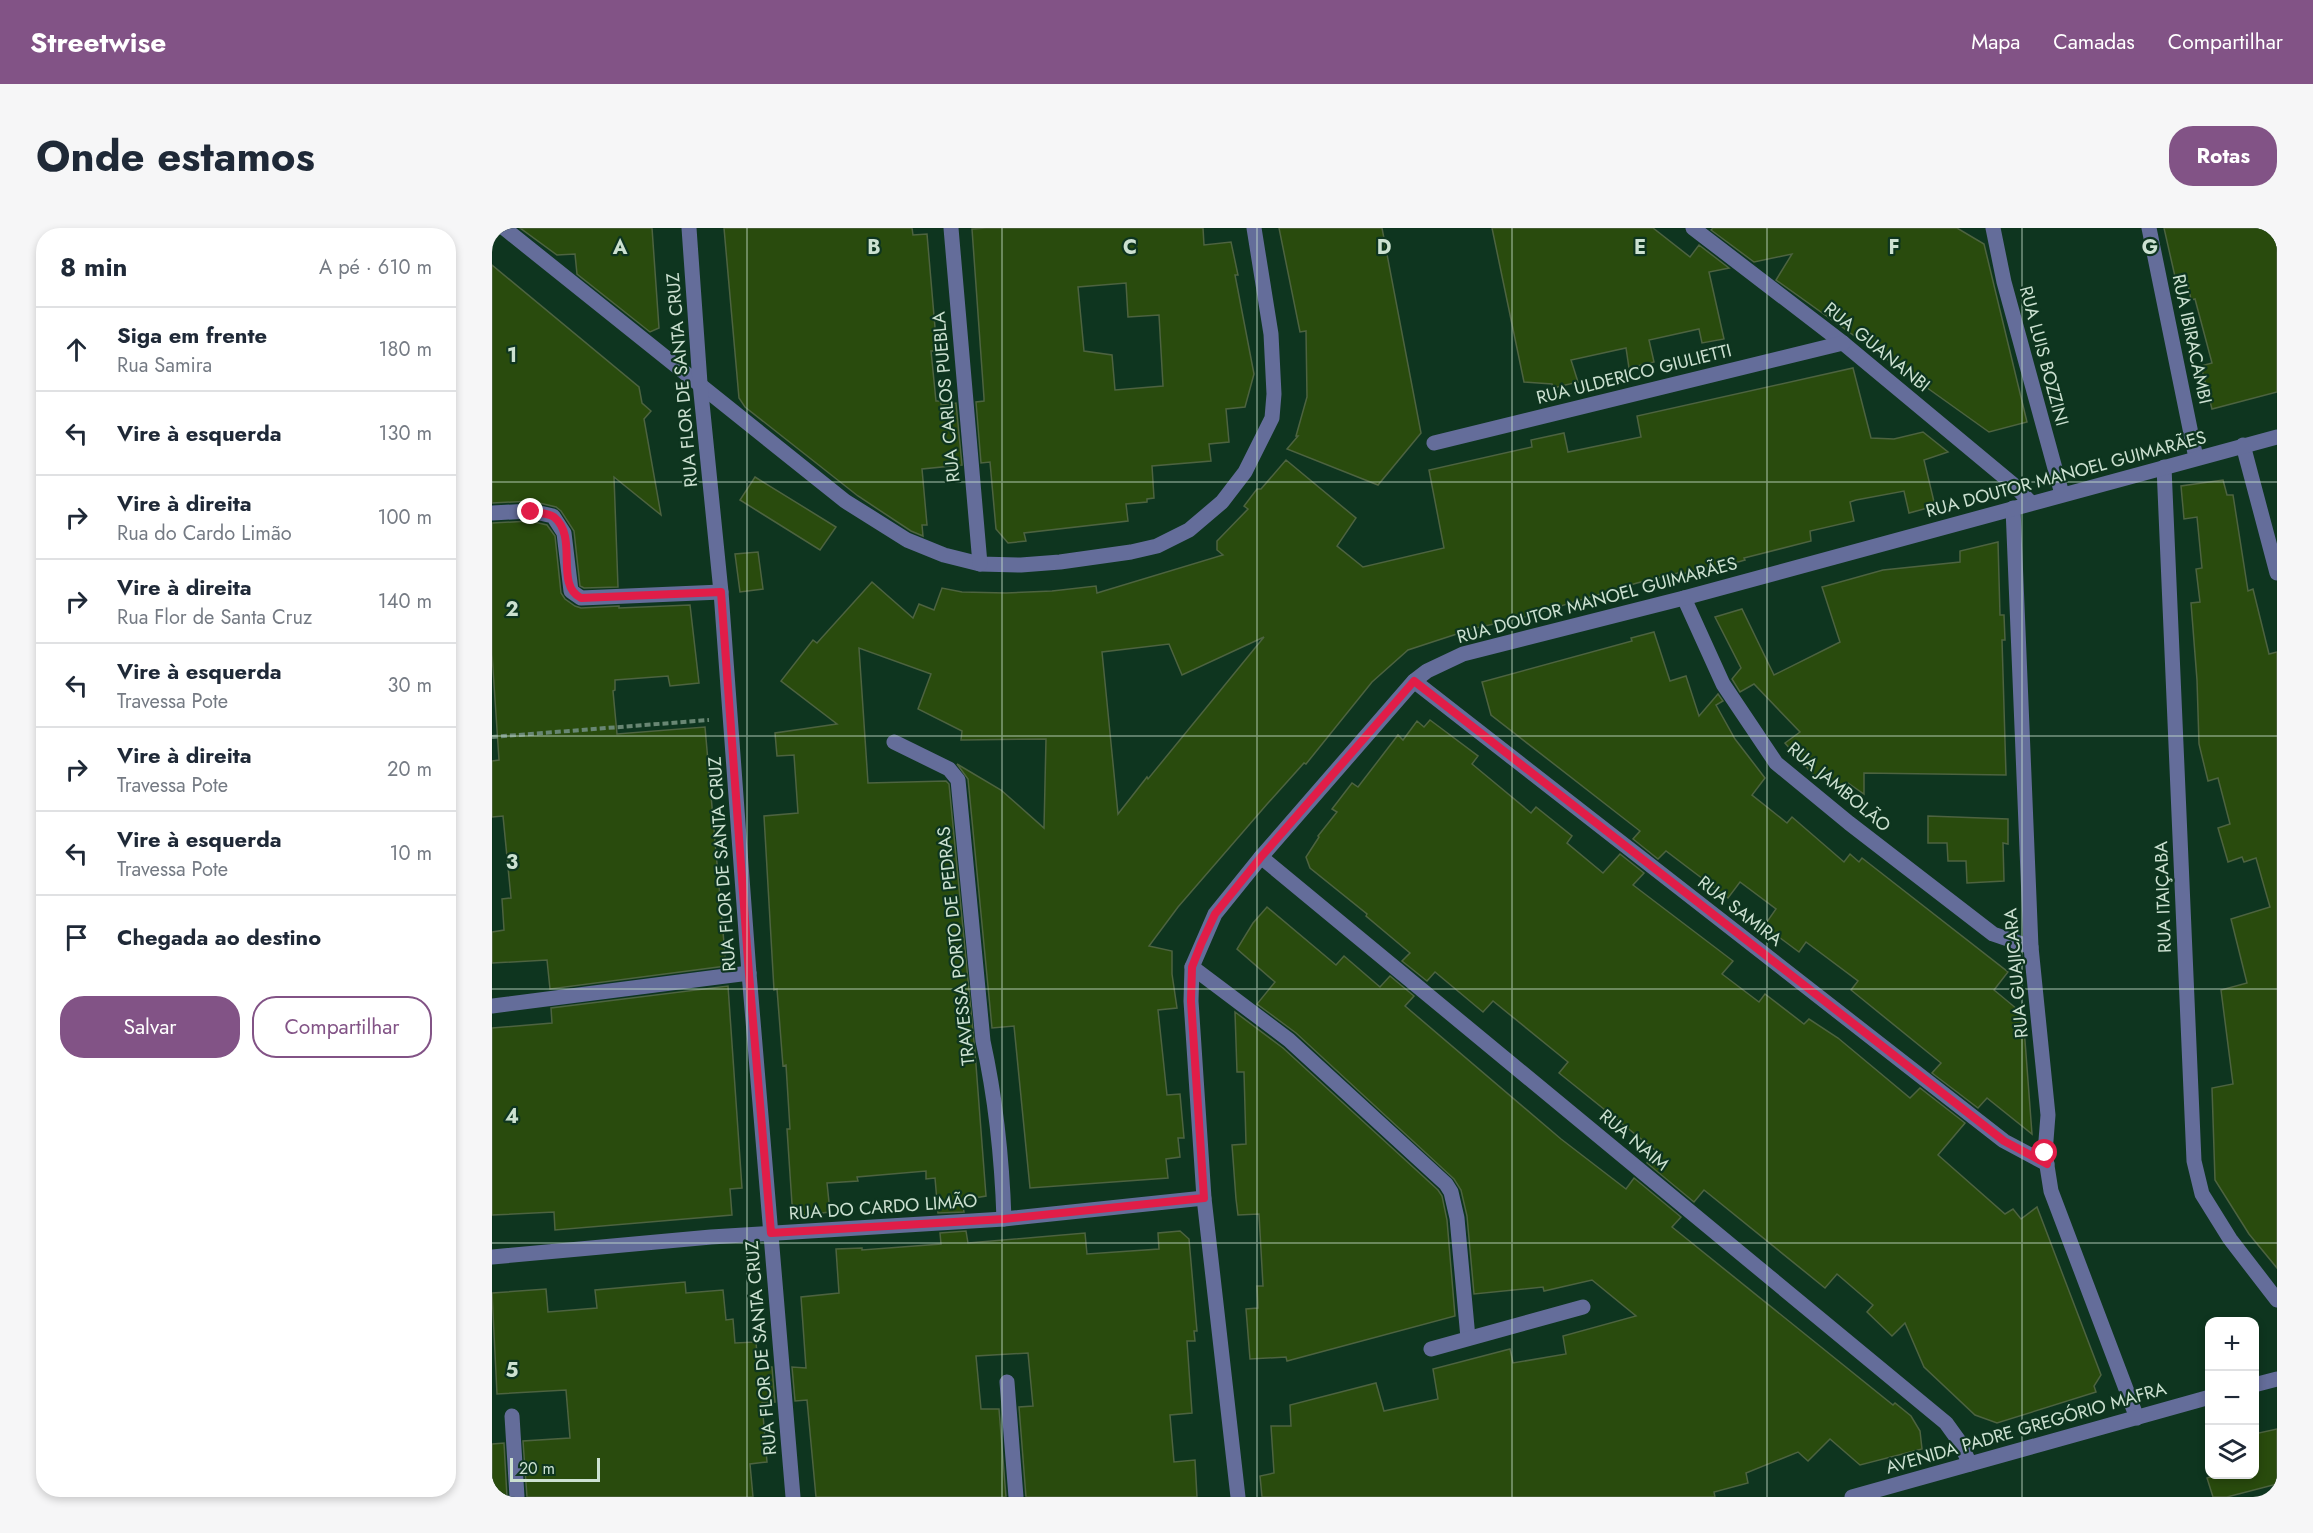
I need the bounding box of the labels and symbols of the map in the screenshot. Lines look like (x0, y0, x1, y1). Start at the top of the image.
text: A (612, 233, 628, 262)
text: B (867, 233, 881, 262)
text: C (1123, 233, 1137, 262)
text: D (1377, 233, 1391, 262)
text: E (1634, 233, 1646, 262)
text: F (1888, 233, 1900, 262)
text: G (2142, 233, 2158, 262)
street label: RUA FLOR DE SANTA CRUZ (660, 271, 704, 488)
street label: RUA IBIRACAMBI (2166, 272, 2218, 406)
street label: RUA LUIS BOZZINI (2013, 283, 2075, 429)
street label: RUA GUANANBI (1818, 296, 1936, 398)
street label: RUA CARLOS PUEBLA (926, 310, 966, 483)
street label: RUA ULDERICO GIULIETTI (1534, 337, 1734, 411)
text: 1 (507, 341, 517, 370)
street label: RUA DOUTOR MANOEL GUIMARÃES (1923, 424, 2209, 524)
route end (517, 498, 543, 524)
street label: RUA DOUTOR MANOEL GUIMARÃES (1454, 550, 1740, 650)
text: 2 (505, 595, 519, 624)
street label: RUA JAMBOLÃO (1782, 736, 1896, 838)
street label: RUA FLOR DE SANTA CRUZ (702, 755, 742, 972)
street label: TRAVESSA PORTO DE PEDRAS (931, 825, 981, 1067)
street label: RUA ITAIÇABA (2148, 841, 2178, 953)
text: 3 (506, 848, 518, 877)
street label: RUA SAMIRA (1692, 870, 1788, 953)
street label: RUA GUAJICARA (1997, 907, 2035, 1039)
text: 4 (505, 1102, 519, 1131)
street label: RUA NAIM (1594, 1103, 1674, 1177)
route start (2031, 1139, 2057, 1165)
street label: RUA DO CARDO LIMÃO (788, 1187, 978, 1227)
street label: RUA FLOR DE SANTA CRUZ (739, 1239, 783, 1456)
text: 5 (506, 1356, 519, 1385)
street label: AVENIDA PADRE GREGÓRIO MAFRA (1883, 1375, 2170, 1481)
scale bar (510, 1455, 600, 1482)

